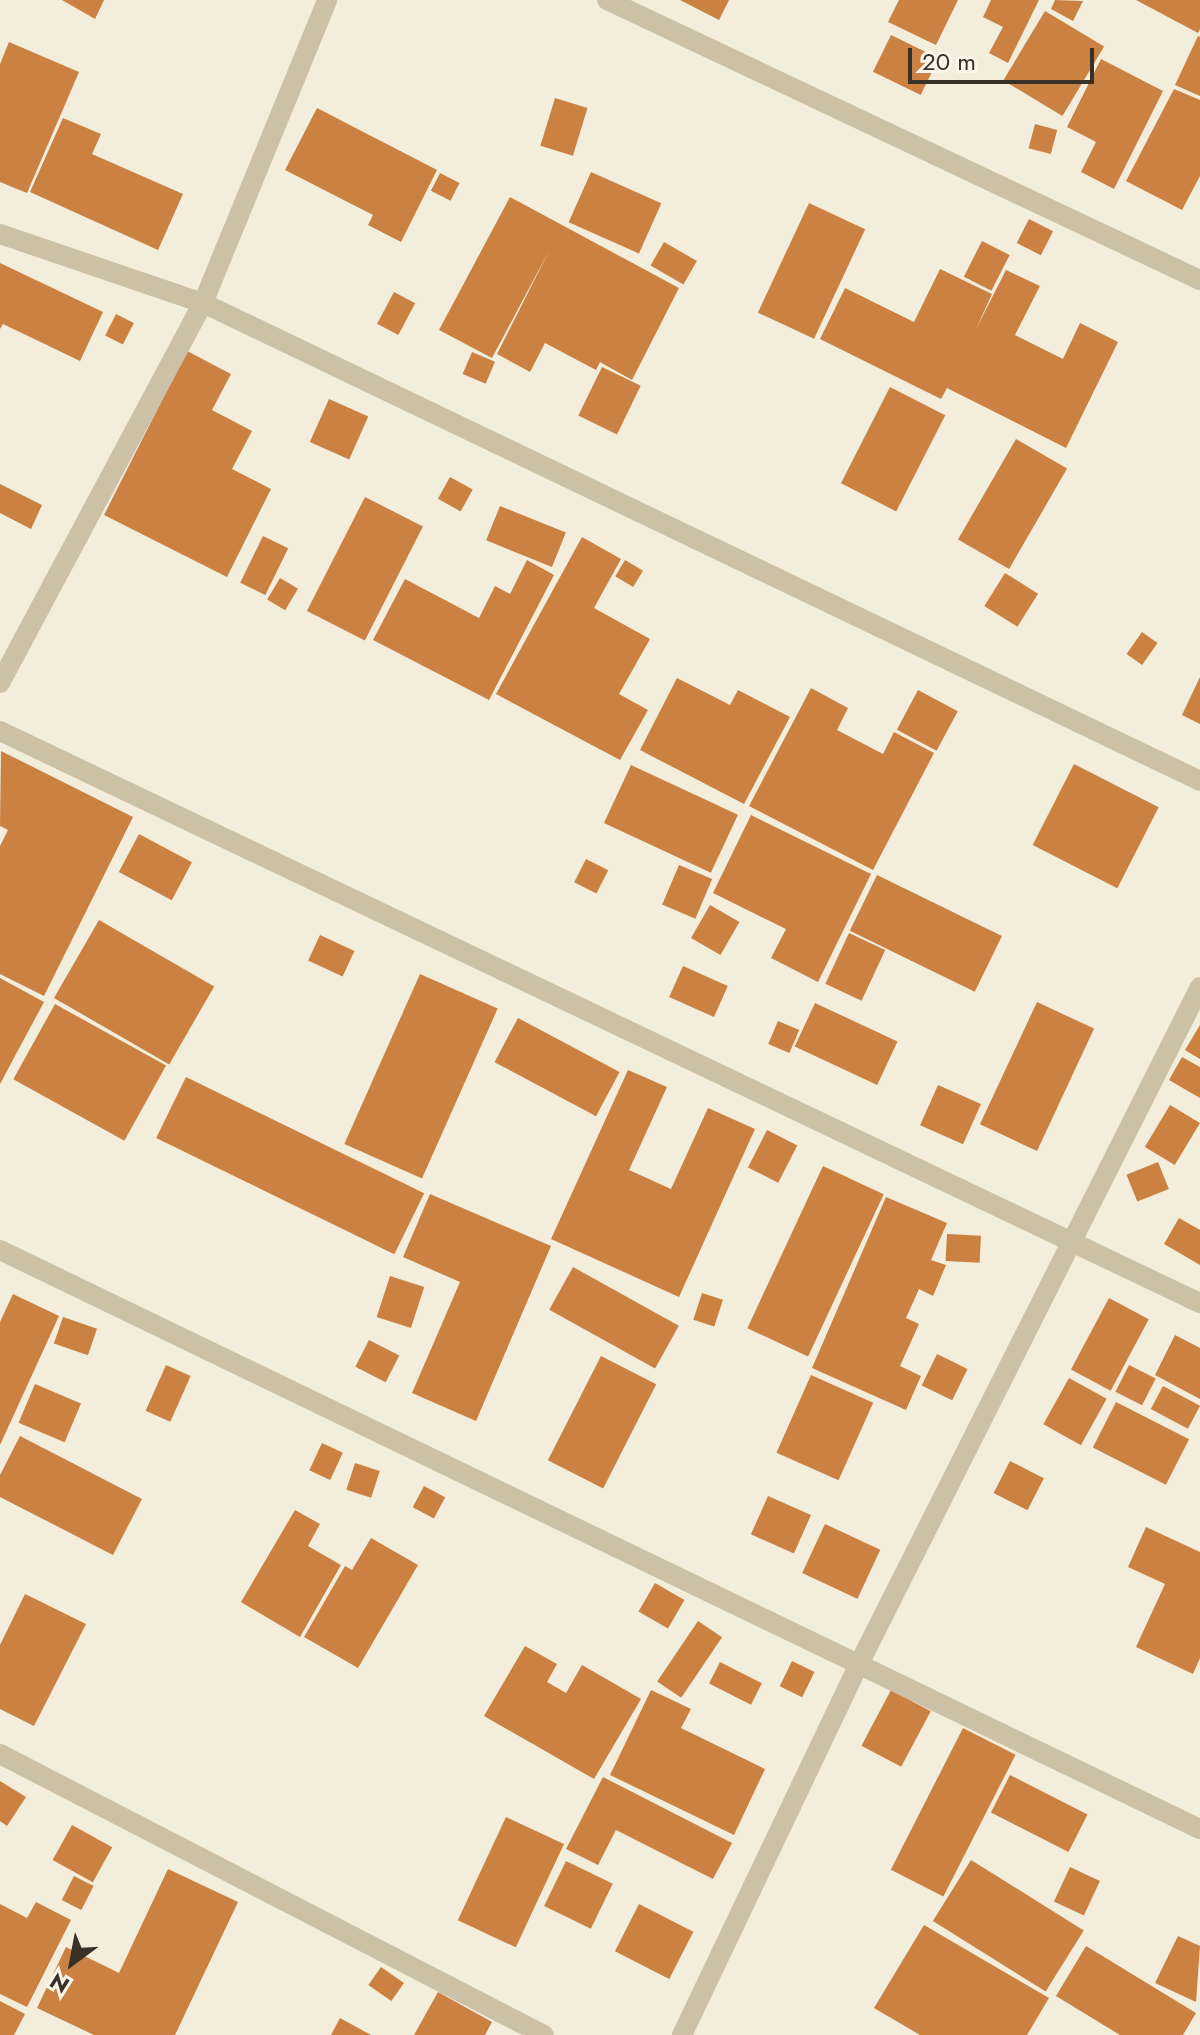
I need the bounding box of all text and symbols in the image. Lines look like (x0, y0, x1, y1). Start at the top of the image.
scale bar (912, 32, 1098, 82)
text: 20 m (922, 44, 976, 79)
north arrow (32, 1923, 112, 2003)
text: N (43, 1965, 75, 2002)

